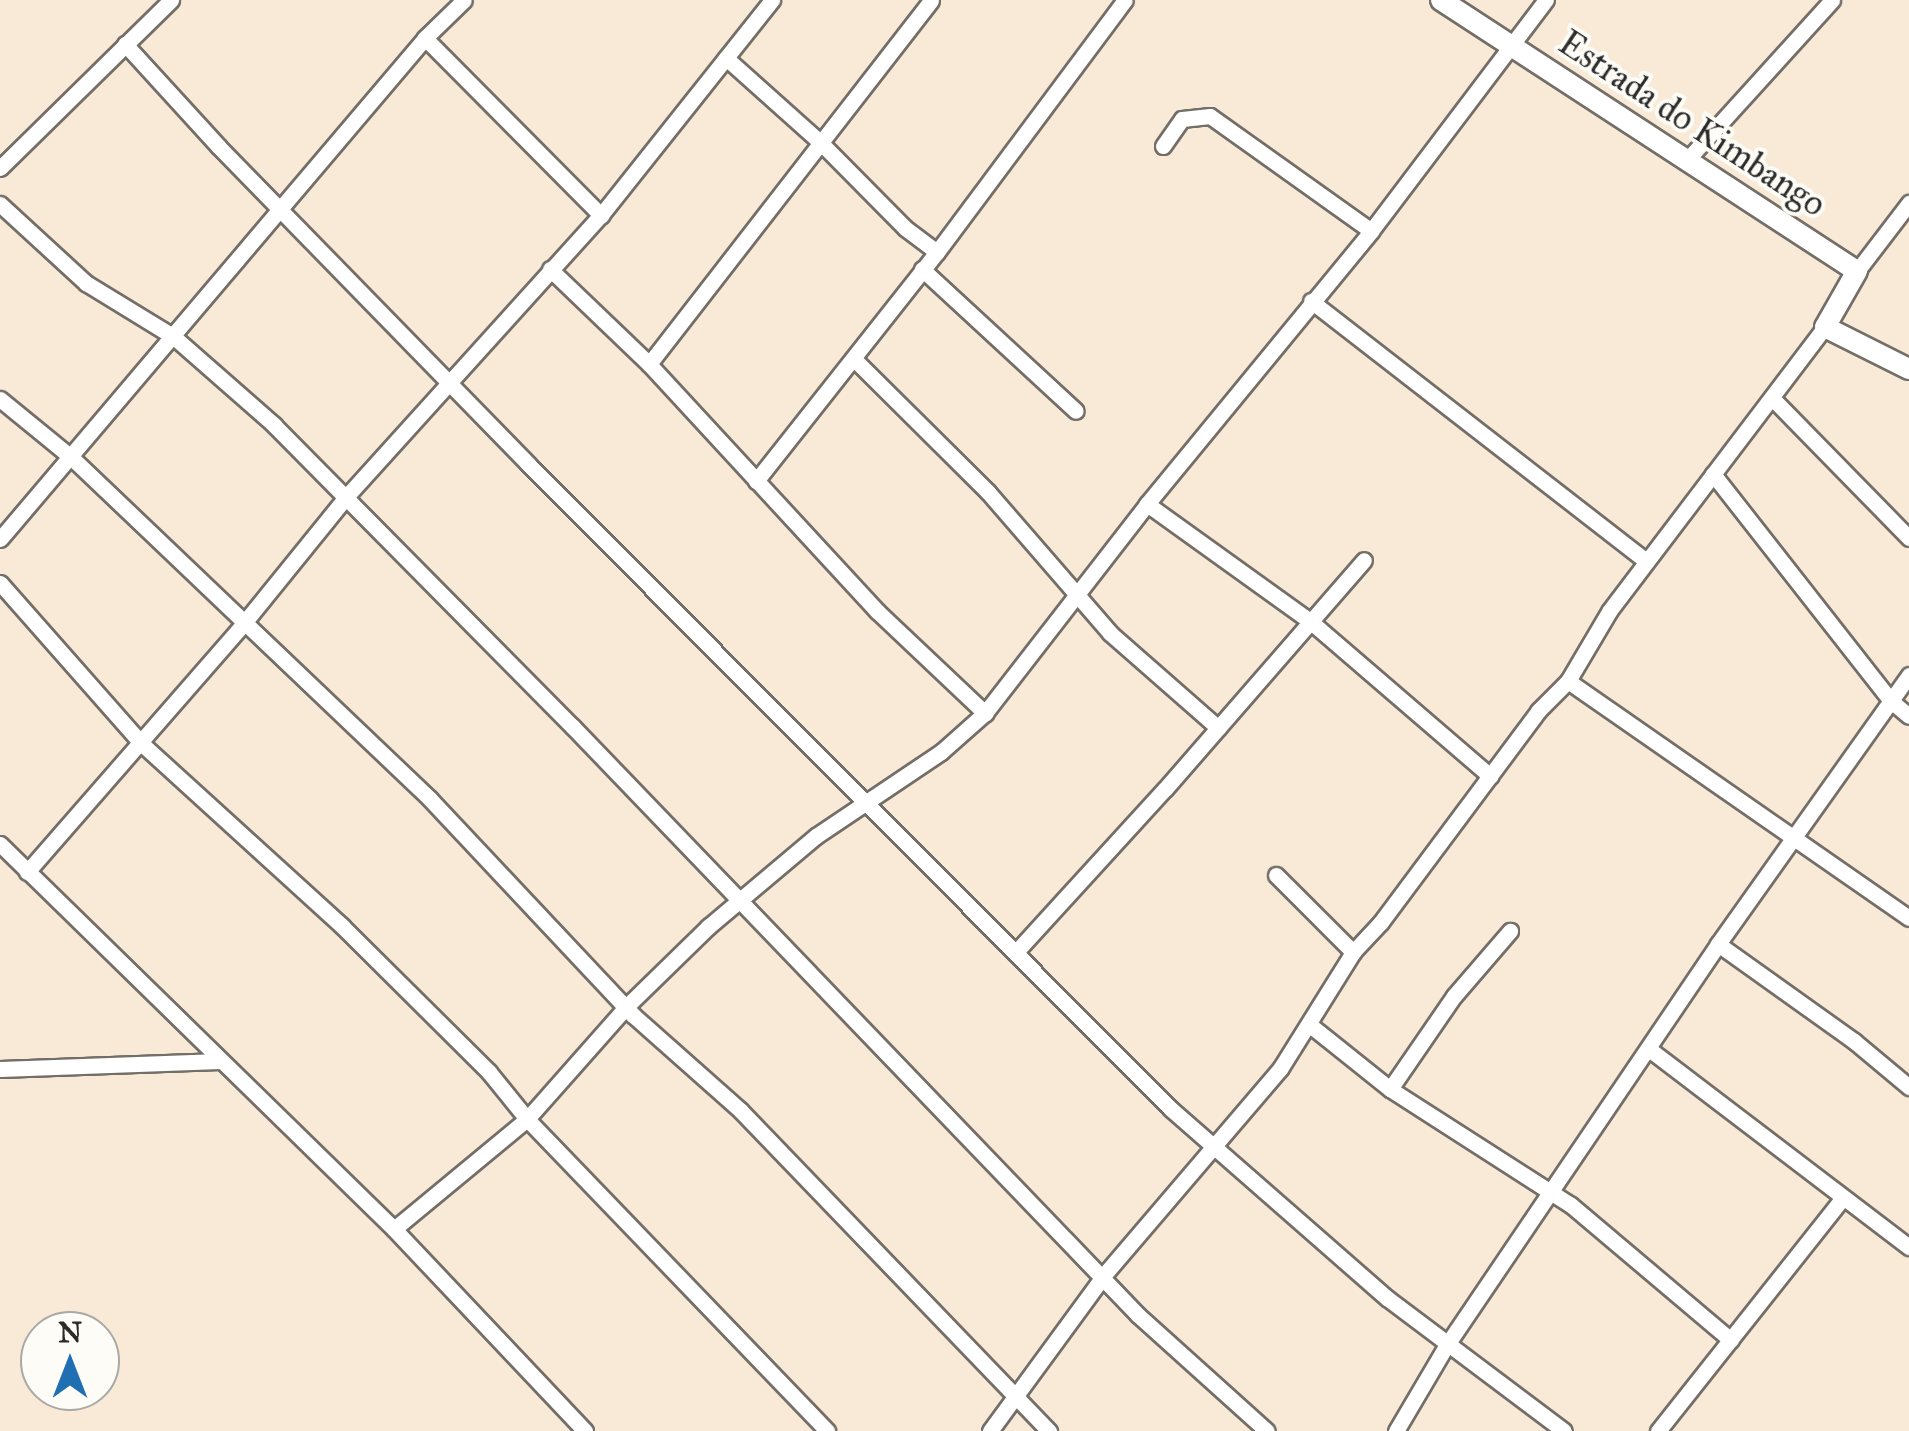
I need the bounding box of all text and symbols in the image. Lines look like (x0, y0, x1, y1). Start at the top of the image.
street label: Estrada do Kimbango (1551, 22, 1833, 226)
north arrow (20, 1311, 120, 1411)
text: N (58, 1315, 82, 1350)

